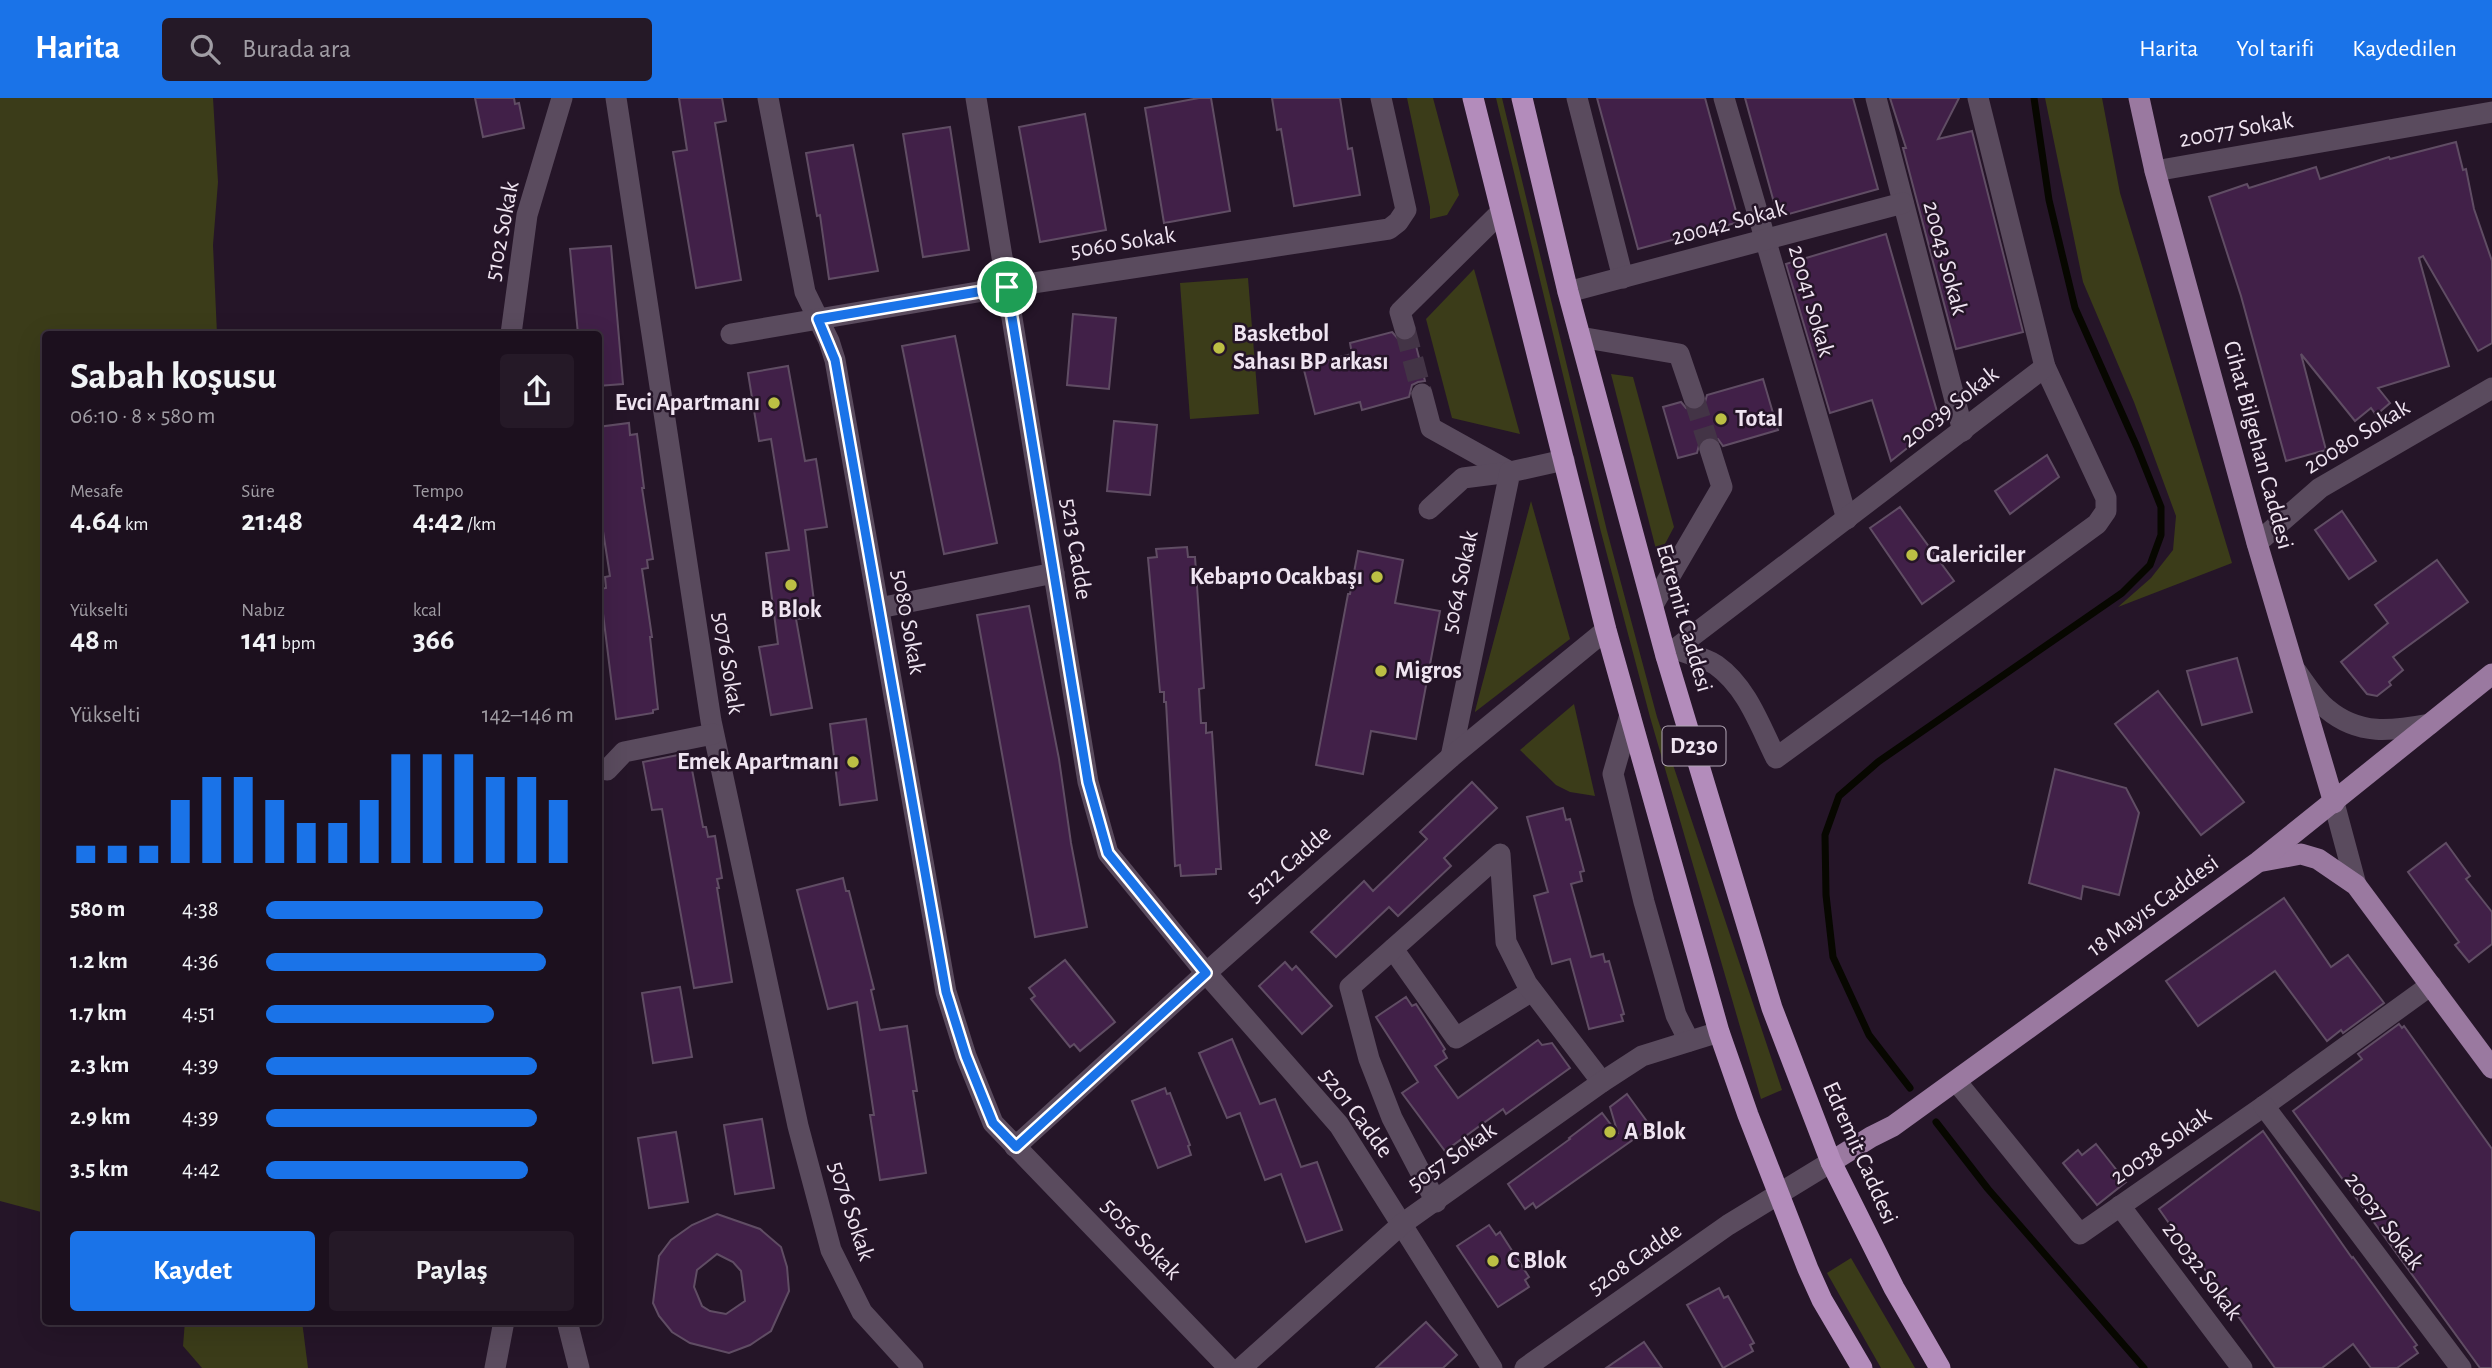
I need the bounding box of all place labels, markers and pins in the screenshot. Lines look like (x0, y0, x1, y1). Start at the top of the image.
pin (977, 257, 1037, 317)
place label: Basketbol Sahası BP arkası (1233, 322, 1388, 374)
marker: Basketbol Sahası BP arkası (1211, 340, 1227, 356)
place label: Evci Apartmanı (615, 391, 760, 415)
marker: Evci Apartmanı (766, 395, 782, 411)
place label: Total (1735, 407, 1783, 431)
marker: Total (1713, 411, 1729, 427)
place label: Galericiler (1926, 543, 2026, 567)
marker: Galericiler (1904, 547, 1920, 563)
place label: Kebap10 Ocakbaşı (1190, 565, 1363, 589)
marker: Kebap10 Ocakbaşı (1369, 569, 1385, 585)
marker: B Blok (783, 577, 799, 593)
place label: B Blok (760, 598, 822, 622)
place label: Migros (1395, 659, 1462, 683)
marker: Migros (1373, 663, 1389, 679)
place label: Emek Apartmanı (677, 750, 839, 774)
marker: Emek Apartmanı (845, 754, 861, 770)
place label: A Blok (1624, 1120, 1686, 1144)
marker: A Blok (1602, 1124, 1618, 1140)
place label: C Blok (1507, 1249, 1567, 1273)
marker: C Blok (1485, 1253, 1501, 1269)

